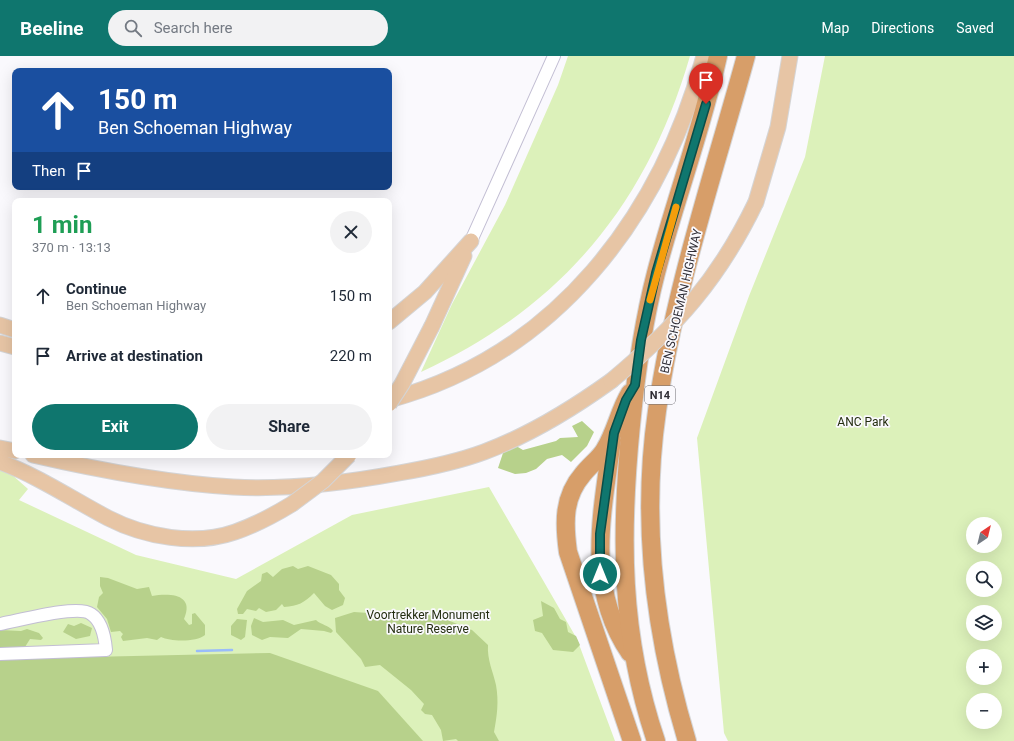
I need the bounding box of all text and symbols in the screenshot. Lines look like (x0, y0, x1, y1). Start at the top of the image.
search box (108, 10, 388, 46)
text: Beeline (20, 17, 84, 40)
icon: search (122, 17, 144, 39)
text: Search here (154, 19, 233, 37)
text: Map (822, 20, 849, 36)
text: Directions (871, 20, 934, 36)
text: Saved (956, 20, 994, 36)
pin (689, 63, 723, 104)
icon: arrive (695, 69, 717, 91)
text: 150 m (98, 83, 177, 116)
icon: ahead (32, 84, 84, 136)
text: Ben Schoeman Highway (98, 117, 292, 138)
icon: arrive (73, 160, 95, 182)
text: Then (32, 162, 65, 180)
text: 1 min (32, 211, 92, 239)
button: close (330, 211, 372, 253)
street label: BEN SCHOEMAN HIGHWAY (658, 227, 705, 375)
text: 370 m · 13:13 (32, 240, 111, 255)
text: Continue (66, 280, 127, 298)
icon: ahead (32, 285, 54, 307)
text: 150 m (330, 287, 372, 305)
text: Ben Schoeman Highway (66, 298, 206, 313)
icon: arrive (32, 345, 54, 367)
text: Arrive at destination (66, 347, 203, 365)
text: 220 m (330, 347, 372, 365)
road number: N14 (645, 386, 675, 404)
button: Exit (32, 404, 198, 450)
button: Share (206, 404, 372, 450)
park label: ANC Park (837, 415, 890, 429)
north arrow (966, 517, 1002, 553)
map controls (966, 517, 1002, 729)
position arrow (579, 553, 621, 595)
button: search (966, 561, 1002, 597)
button: layers (966, 605, 1002, 641)
park label: Voortrekker Monument Nature Reserve (366, 608, 490, 636)
button: + (966, 649, 1002, 685)
button: − (966, 693, 1002, 729)

